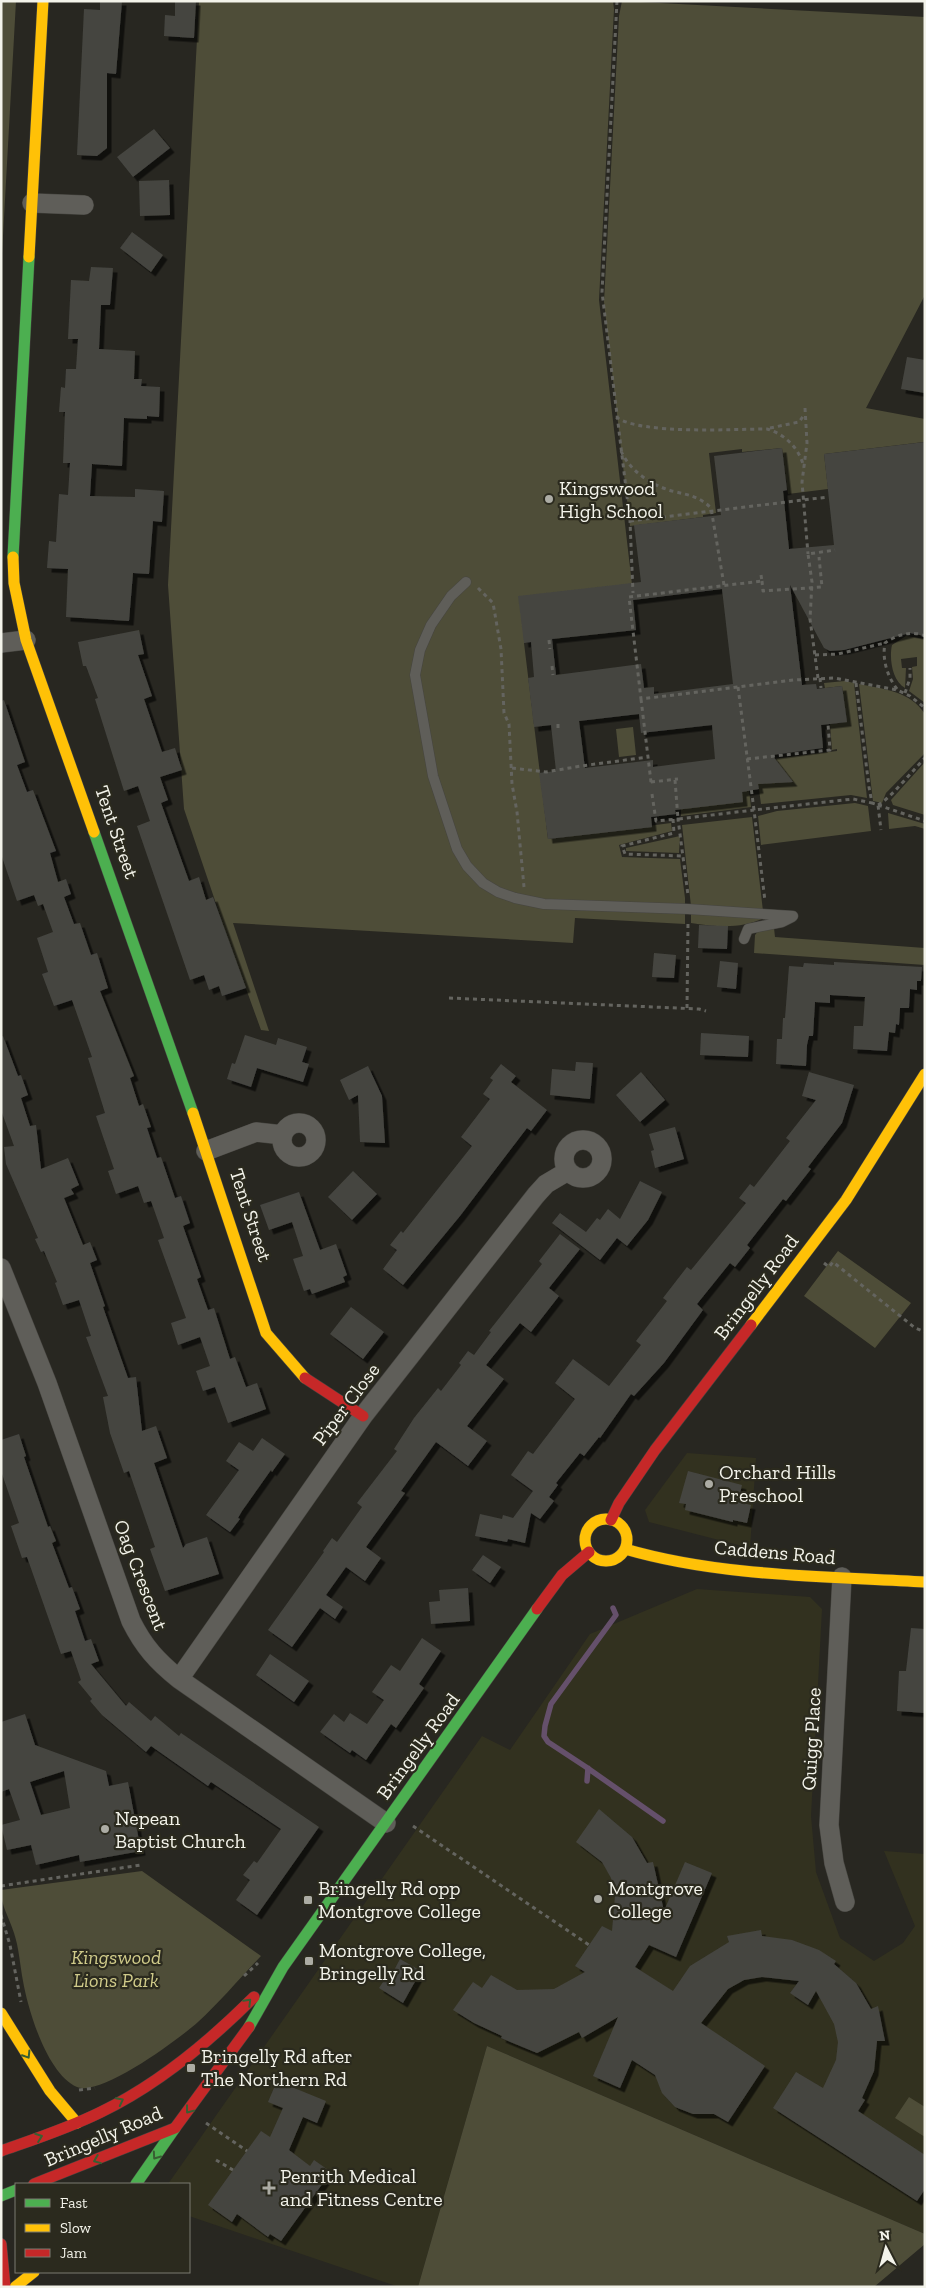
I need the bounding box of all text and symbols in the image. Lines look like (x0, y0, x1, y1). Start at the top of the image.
place label: Kingswood High School (559, 476, 663, 523)
marker: Kingswood High School (543, 493, 555, 505)
street label: Tent Street (90, 782, 144, 882)
street label: Tent Street (225, 1165, 278, 1265)
street label: Bringelly Road (709, 1230, 803, 1344)
street label: Piper Close (307, 1358, 385, 1450)
place label: Orchard Hills Preschool (719, 1460, 836, 1507)
marker: Orchard Hills Preschool (703, 1478, 715, 1490)
street label: Oag Crescent (109, 1516, 173, 1634)
street label: Caddens Road (713, 1535, 837, 1569)
street label: Quigg Place (796, 1687, 826, 1791)
street label: Bringelly Road (371, 1688, 465, 1804)
place label: Nepean Baptist Church (115, 1806, 246, 1853)
marker: Nepean Baptist Church (99, 1823, 111, 1835)
place label: Bringelly Rd opp Montgrove College (318, 1876, 481, 1923)
place label: Montgrove College (608, 1876, 703, 1923)
marker: Montgrove College (592, 1893, 604, 1905)
marker: Bringelly Rd opp Montgrove College (302, 1894, 314, 1906)
place label: Montgrove College, Bringelly Rd (319, 1938, 486, 1985)
park label: Kingswood Lions Park (71, 1945, 161, 1992)
marker: Montgrove College, Bringelly Rd (303, 1955, 315, 1967)
one-way arrow (243, 1999, 252, 2008)
place label: Bringelly Rd after The Northern Rd (201, 2044, 353, 2091)
one-way arrow (21, 2049, 31, 2058)
marker: Bringelly Rd after The Northern Rd (185, 2062, 197, 2074)
one-way arrow (115, 2097, 124, 2107)
street label: Bringelly Road (41, 2100, 165, 2172)
one-way arrow (186, 2104, 194, 2113)
one-way arrow (34, 2133, 43, 2143)
one-way arrow (153, 2151, 162, 2160)
one-way arrow (93, 2153, 102, 2164)
place label: Penrith Medical and Fitness Centre (280, 2164, 443, 2211)
marker: Penrith Medical and Fitness Centre (262, 2181, 276, 2195)
legend (15, 2183, 190, 2273)
text: Fast (60, 2194, 88, 2212)
text: Slow (60, 2219, 92, 2237)
north arrow (861, 2223, 911, 2273)
text: N (879, 2227, 891, 2245)
text: Jam (60, 2244, 87, 2262)

